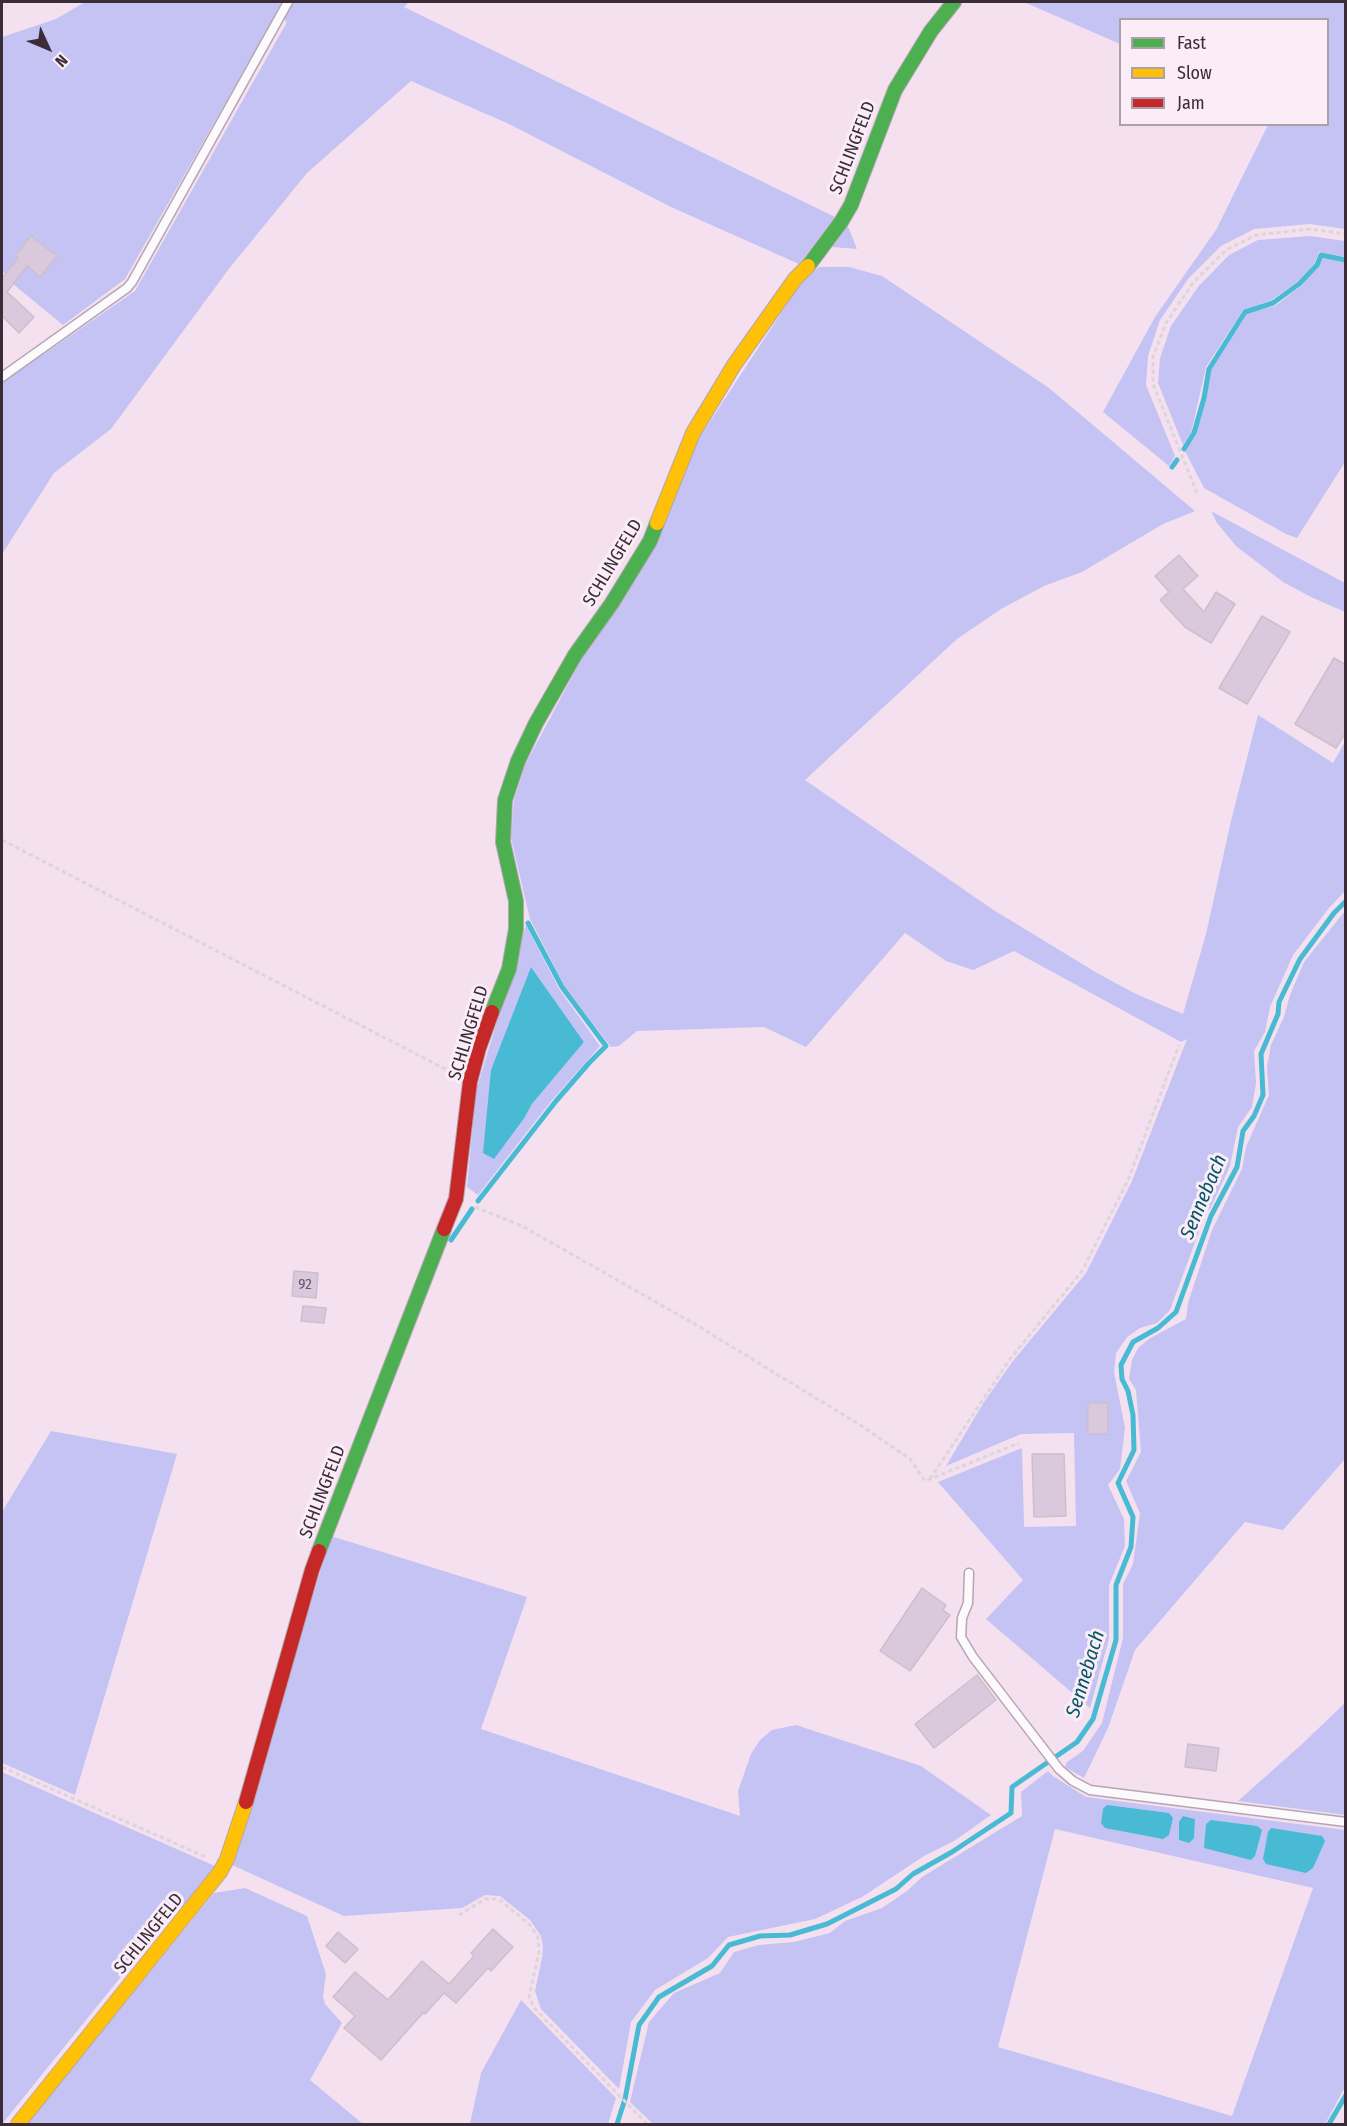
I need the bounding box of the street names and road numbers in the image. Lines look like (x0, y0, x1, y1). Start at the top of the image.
street label: SCHLINGFELD (825, 99, 881, 197)
street label: SCHLINGFELD (579, 516, 647, 610)
street label: SCHLINGFELD (444, 983, 494, 1083)
street label: SCHLINGFELD (295, 1443, 351, 1541)
street label: SCHLINGFELD (110, 1889, 188, 1979)

